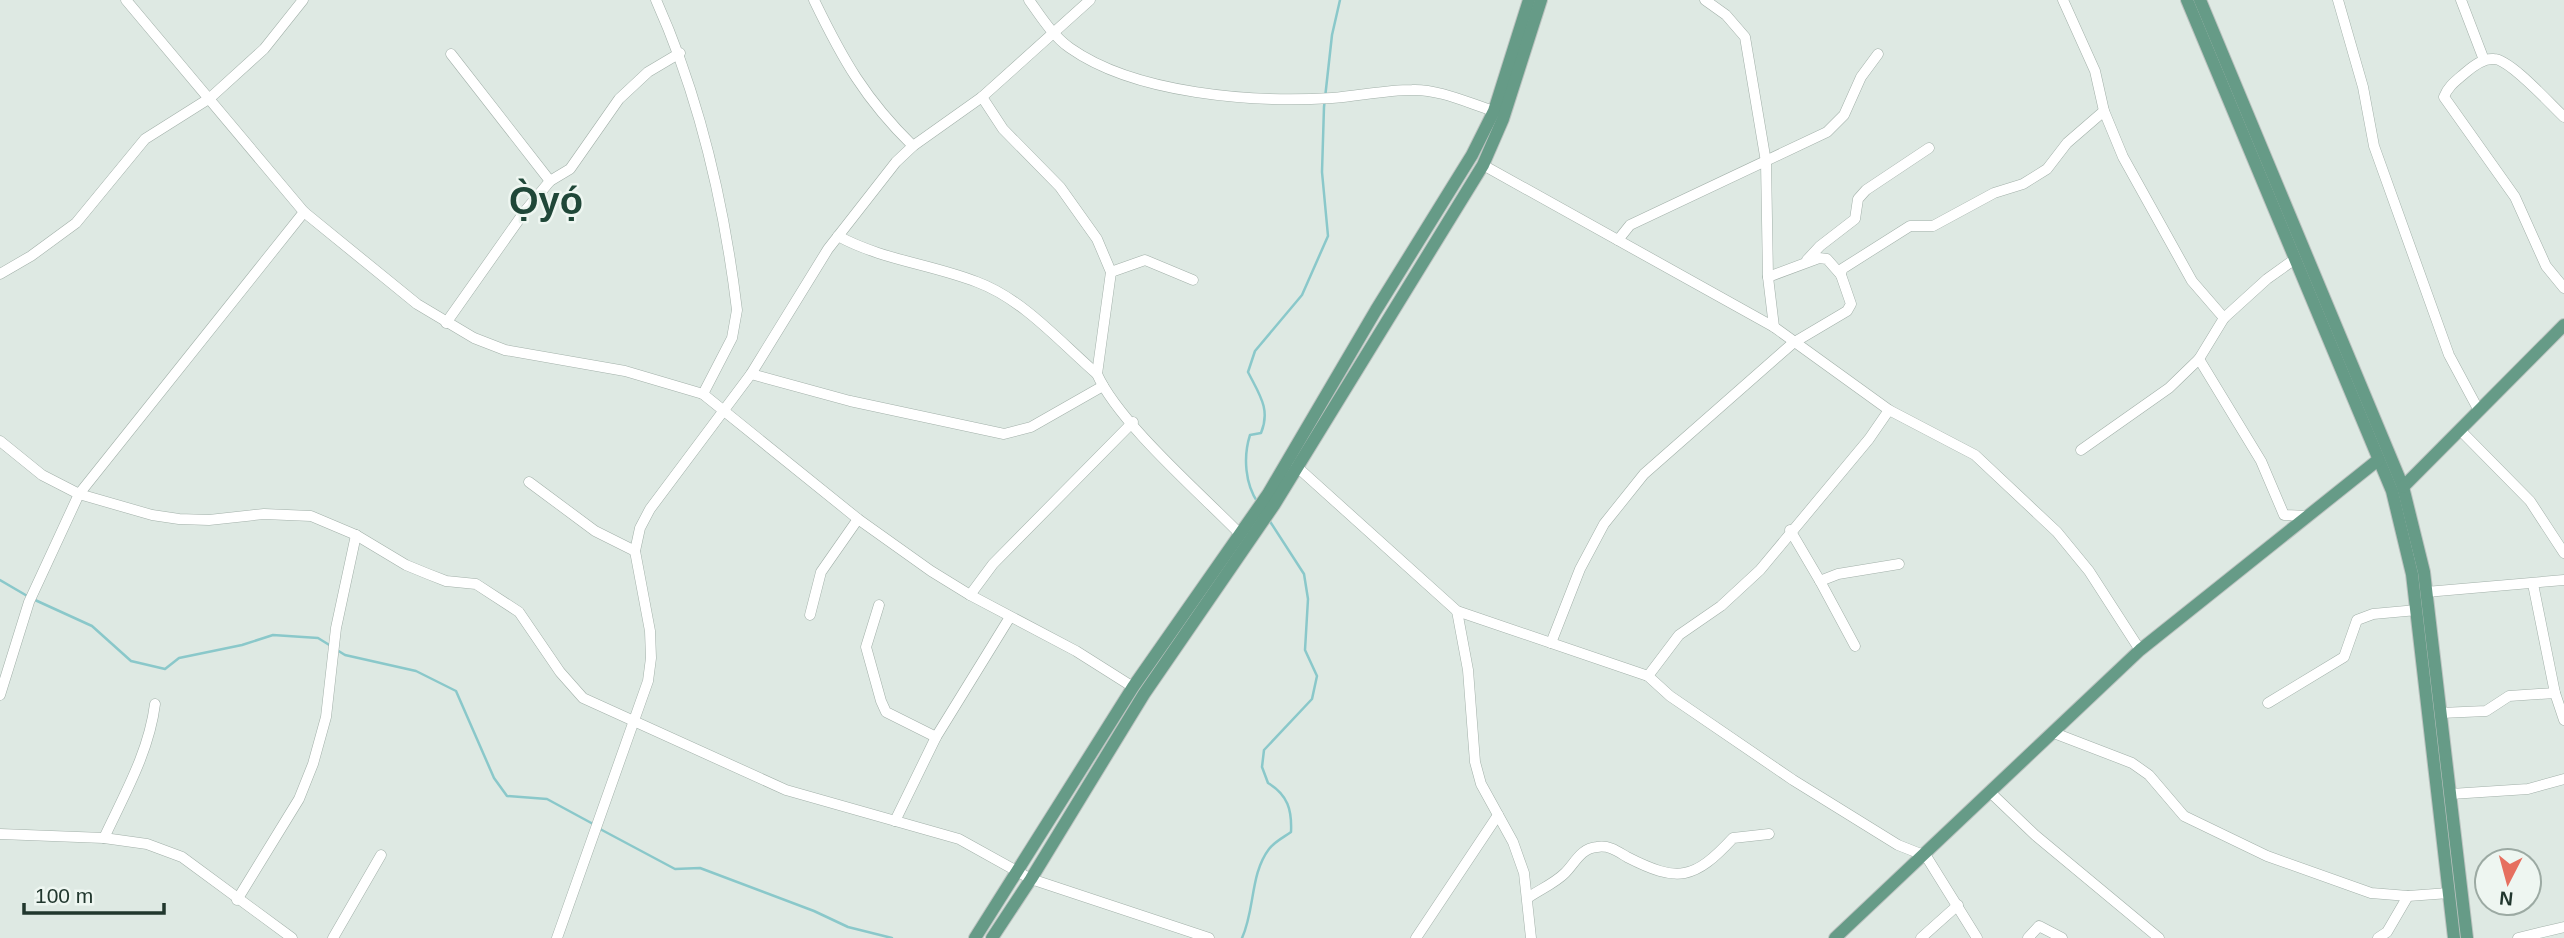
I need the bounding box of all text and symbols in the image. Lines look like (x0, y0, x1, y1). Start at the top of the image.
district label: Ọ̀yọ́ (509, 178, 583, 222)
north arrow (2473, 847, 2543, 917)
scale bar (24, 872, 164, 916)
text: 100 m (35, 884, 93, 907)
text: N (2498, 887, 2514, 910)

